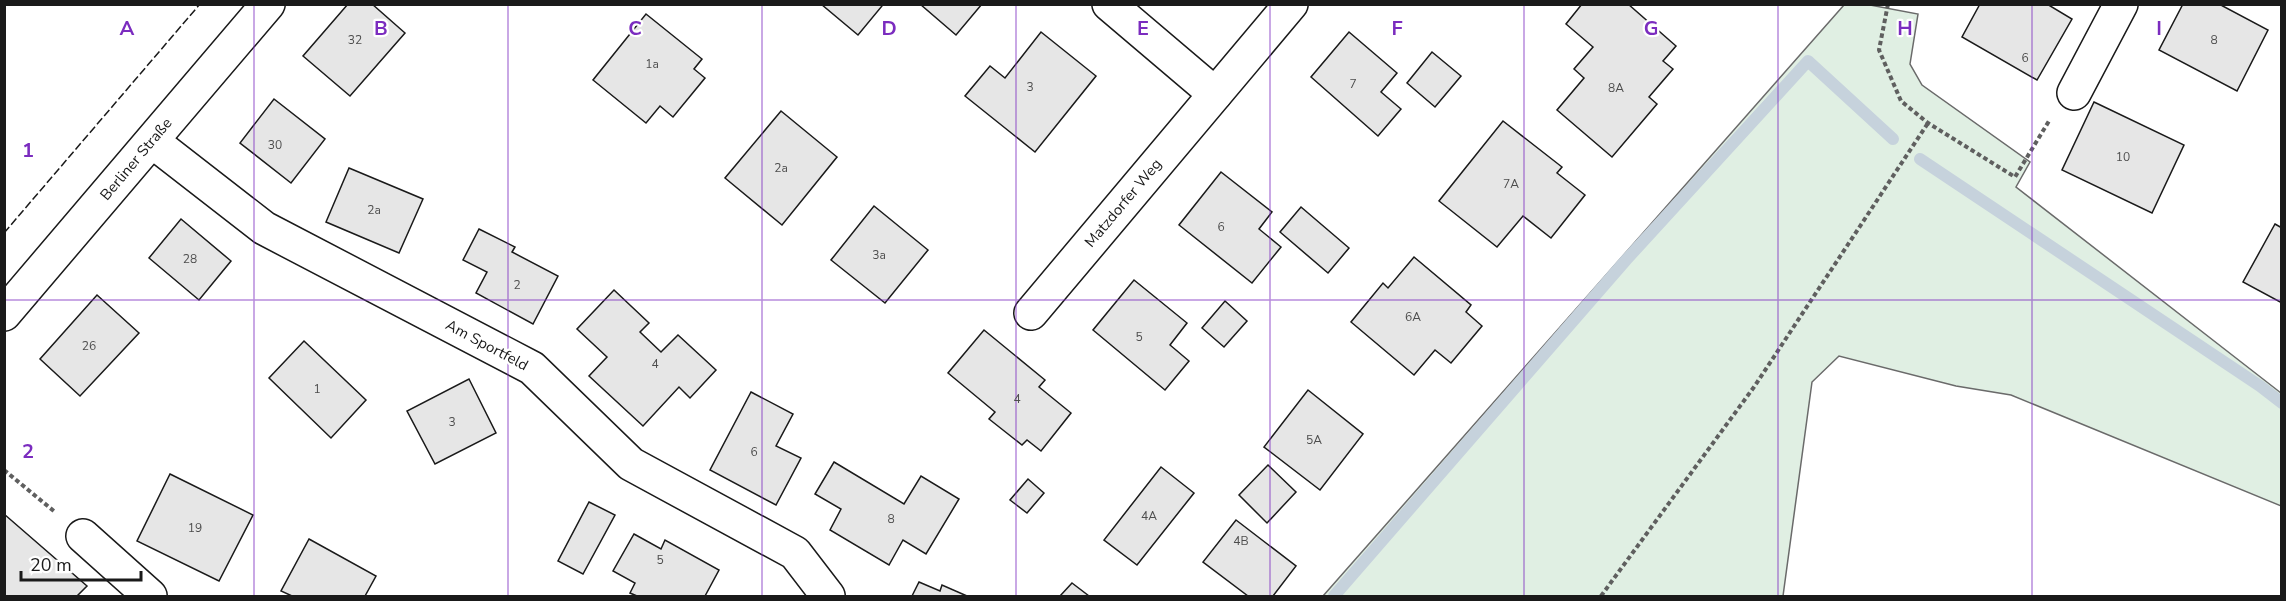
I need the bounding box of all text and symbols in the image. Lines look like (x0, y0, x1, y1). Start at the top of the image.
text: A (120, 15, 135, 42)
text: B (374, 15, 388, 42)
text: C (628, 15, 642, 42)
text: D (881, 15, 897, 42)
text: E (1137, 15, 1149, 42)
text: F (1391, 15, 1403, 42)
text: G (1644, 15, 1658, 42)
text: H (1897, 15, 1913, 42)
text: I (2156, 15, 2162, 42)
house number: 32 (348, 32, 362, 48)
house number: 8 (2210, 32, 2218, 48)
house number: 6 (2021, 50, 2029, 66)
house number: 1a (645, 56, 659, 72)
house number: 7 (1349, 76, 1357, 92)
house number: 3 (1026, 79, 1034, 95)
house number: 8A (1608, 80, 1624, 96)
street label: Berliner Straße (96, 113, 176, 205)
text: 1 (22, 137, 34, 164)
house number: 30 (268, 137, 282, 153)
house number: 10 (2116, 149, 2130, 165)
street label: Matzdorfer Weg (1080, 154, 1166, 252)
house number: 2a (774, 160, 788, 176)
house number: 7A (1503, 176, 1519, 192)
house number: 2a (367, 202, 381, 218)
house number: 6 (1217, 219, 1225, 235)
house number: 3a (872, 247, 886, 263)
house number: 28 (183, 251, 197, 267)
house number: 2 (513, 277, 521, 293)
house number: 6A (1405, 309, 1421, 325)
street label: Am Sportfeld (442, 315, 532, 375)
house number: 5 (1135, 329, 1143, 345)
house number: 26 (82, 338, 96, 354)
house number: 4 (651, 356, 659, 372)
house number: 1 (313, 381, 321, 397)
house number: 4 (1013, 391, 1021, 407)
house number: 3 (448, 414, 456, 430)
house number: 5A (1306, 432, 1322, 448)
text: 2 (22, 438, 34, 465)
house number: 6 (750, 444, 758, 460)
house number: 4A (1141, 508, 1157, 524)
house number: 8 (887, 511, 895, 527)
house number: 19 (188, 520, 202, 536)
house number: 4B (1233, 533, 1249, 549)
scale bar (21, 544, 141, 582)
house number: 5 (656, 552, 664, 568)
text: 20 m (30, 553, 72, 577)

